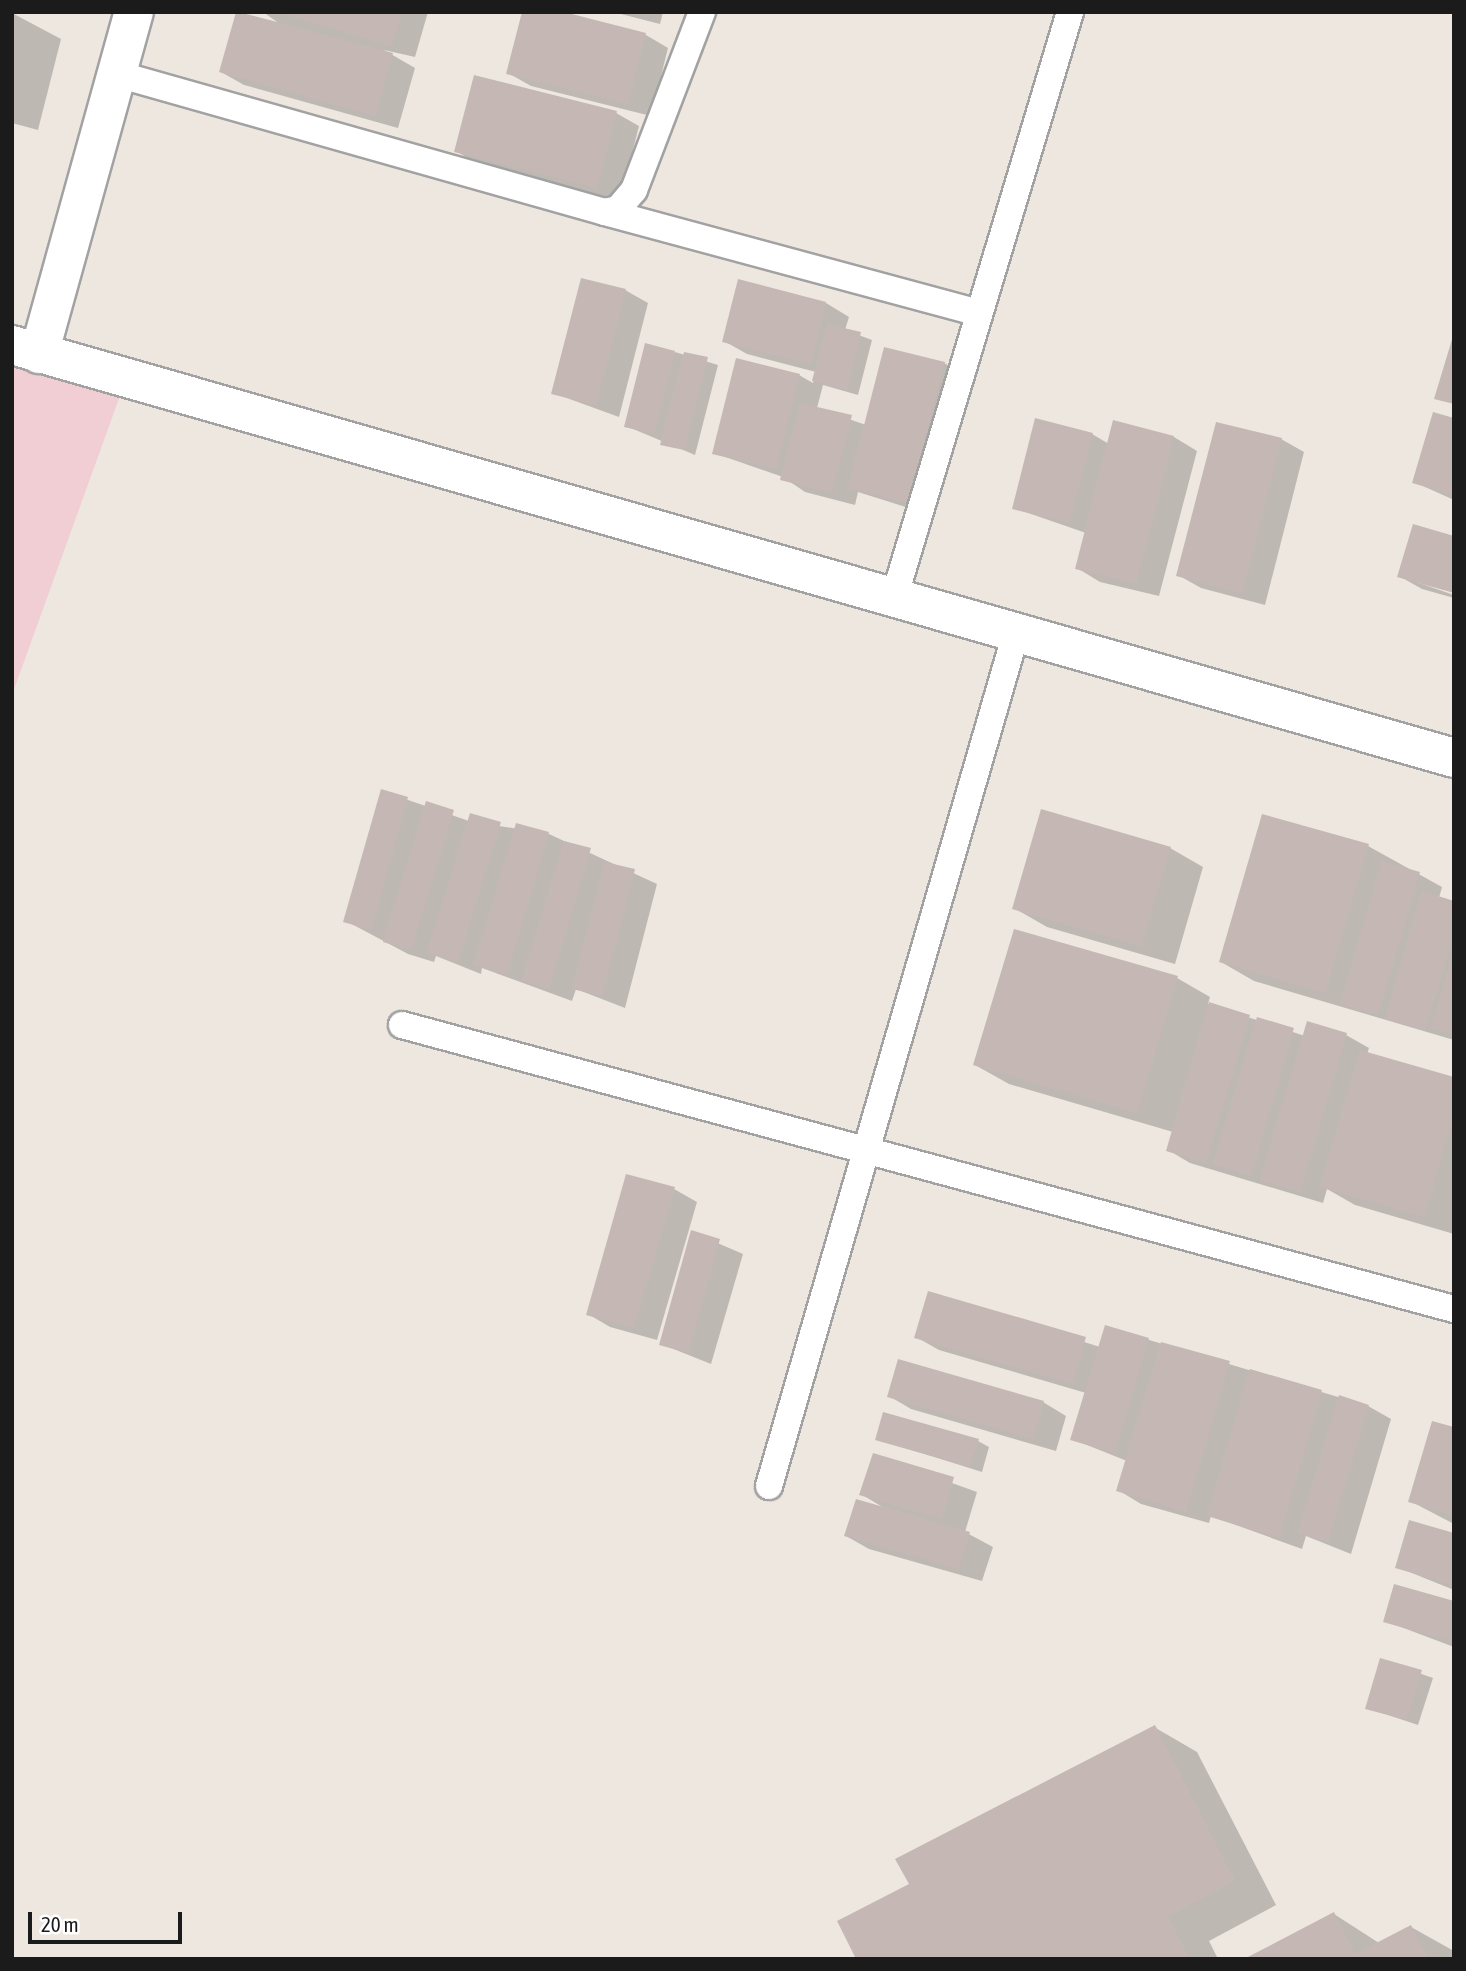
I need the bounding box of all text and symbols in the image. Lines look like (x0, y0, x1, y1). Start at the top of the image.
scale bar (32, 1898, 186, 1942)
text: 20 m (41, 1912, 79, 1936)

